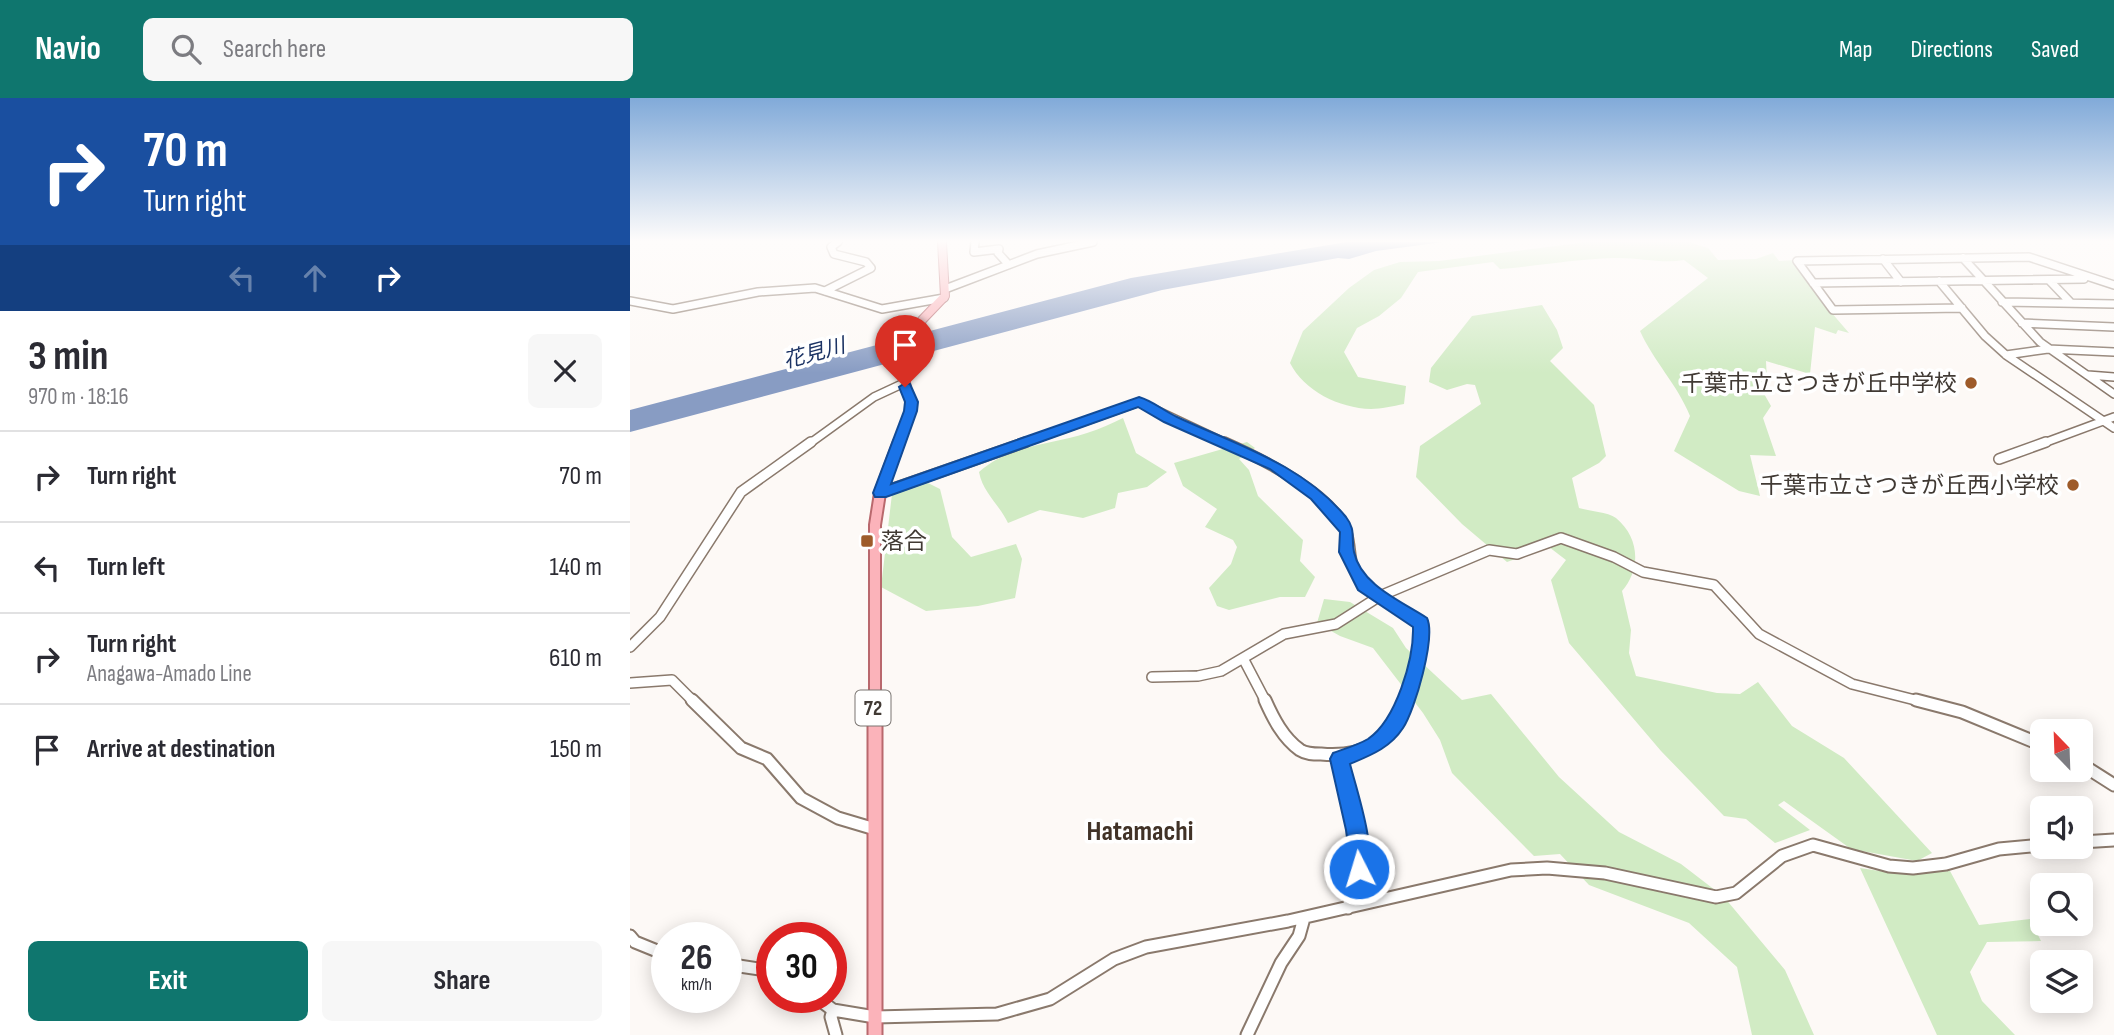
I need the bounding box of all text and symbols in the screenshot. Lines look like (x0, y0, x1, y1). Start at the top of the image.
search box (143, 18, 633, 81)
text: Navio (35, 29, 101, 69)
icon: search (167, 30, 205, 68)
text: Search here (223, 34, 326, 65)
text: Map (1839, 35, 1872, 64)
text: Directions (1910, 35, 1993, 64)
text: Saved (2031, 35, 2079, 64)
text: 70 m (143, 122, 228, 181)
icon: right (28, 126, 119, 217)
text: Turn right (143, 182, 247, 221)
icon: left (223, 259, 261, 297)
icon: ahead (296, 259, 334, 297)
icon: right (369, 259, 407, 297)
pin (875, 315, 935, 387)
icon: arrive (886, 326, 924, 364)
text: 3 min (28, 331, 108, 382)
water label: 花見川 (780, 333, 850, 374)
button: close (528, 334, 602, 408)
place label: 千葉市立さつきが丘中学校 (1681, 370, 1957, 398)
marker: 千葉市立さつきが丘中学校 (1963, 375, 1979, 391)
text: 970 m · 18:16 (28, 383, 129, 411)
icon: right (28, 458, 66, 496)
text: Turn right (87, 461, 176, 492)
text: 70 m (559, 461, 602, 492)
place label: 千葉市立さつきが丘西小学校 (1760, 472, 2059, 500)
marker: 千葉市立さつきが丘西小学校 (2065, 477, 2081, 493)
place label: 落合 (881, 528, 927, 556)
marker: 落合 (859, 533, 875, 549)
icon: left (28, 549, 66, 587)
text: Turn left (87, 552, 165, 583)
text: 140 m (550, 552, 602, 583)
text: Turn right (87, 629, 176, 660)
icon: right (28, 640, 66, 678)
text: 610 m (549, 643, 602, 674)
text: Anagawa-Amado Line (87, 660, 252, 688)
road number: 72 (856, 690, 890, 726)
north arrow (2030, 719, 2093, 782)
map controls (2030, 719, 2093, 1013)
icon: arrive (28, 731, 66, 769)
text: Arrive at destination (87, 734, 275, 765)
text: 150 m (550, 734, 602, 765)
button: sound (2030, 796, 2093, 859)
district label: Hatamachi (1086, 815, 1194, 848)
position arrow (1322, 832, 1396, 906)
button: search (2030, 873, 2093, 936)
speed limit sign: 30 (756, 922, 847, 1013)
text: 26 (681, 937, 712, 980)
button: Exit (28, 941, 308, 1021)
button: Share (322, 941, 602, 1021)
button: layers (2030, 950, 2093, 1013)
text: km/h (681, 974, 712, 995)

